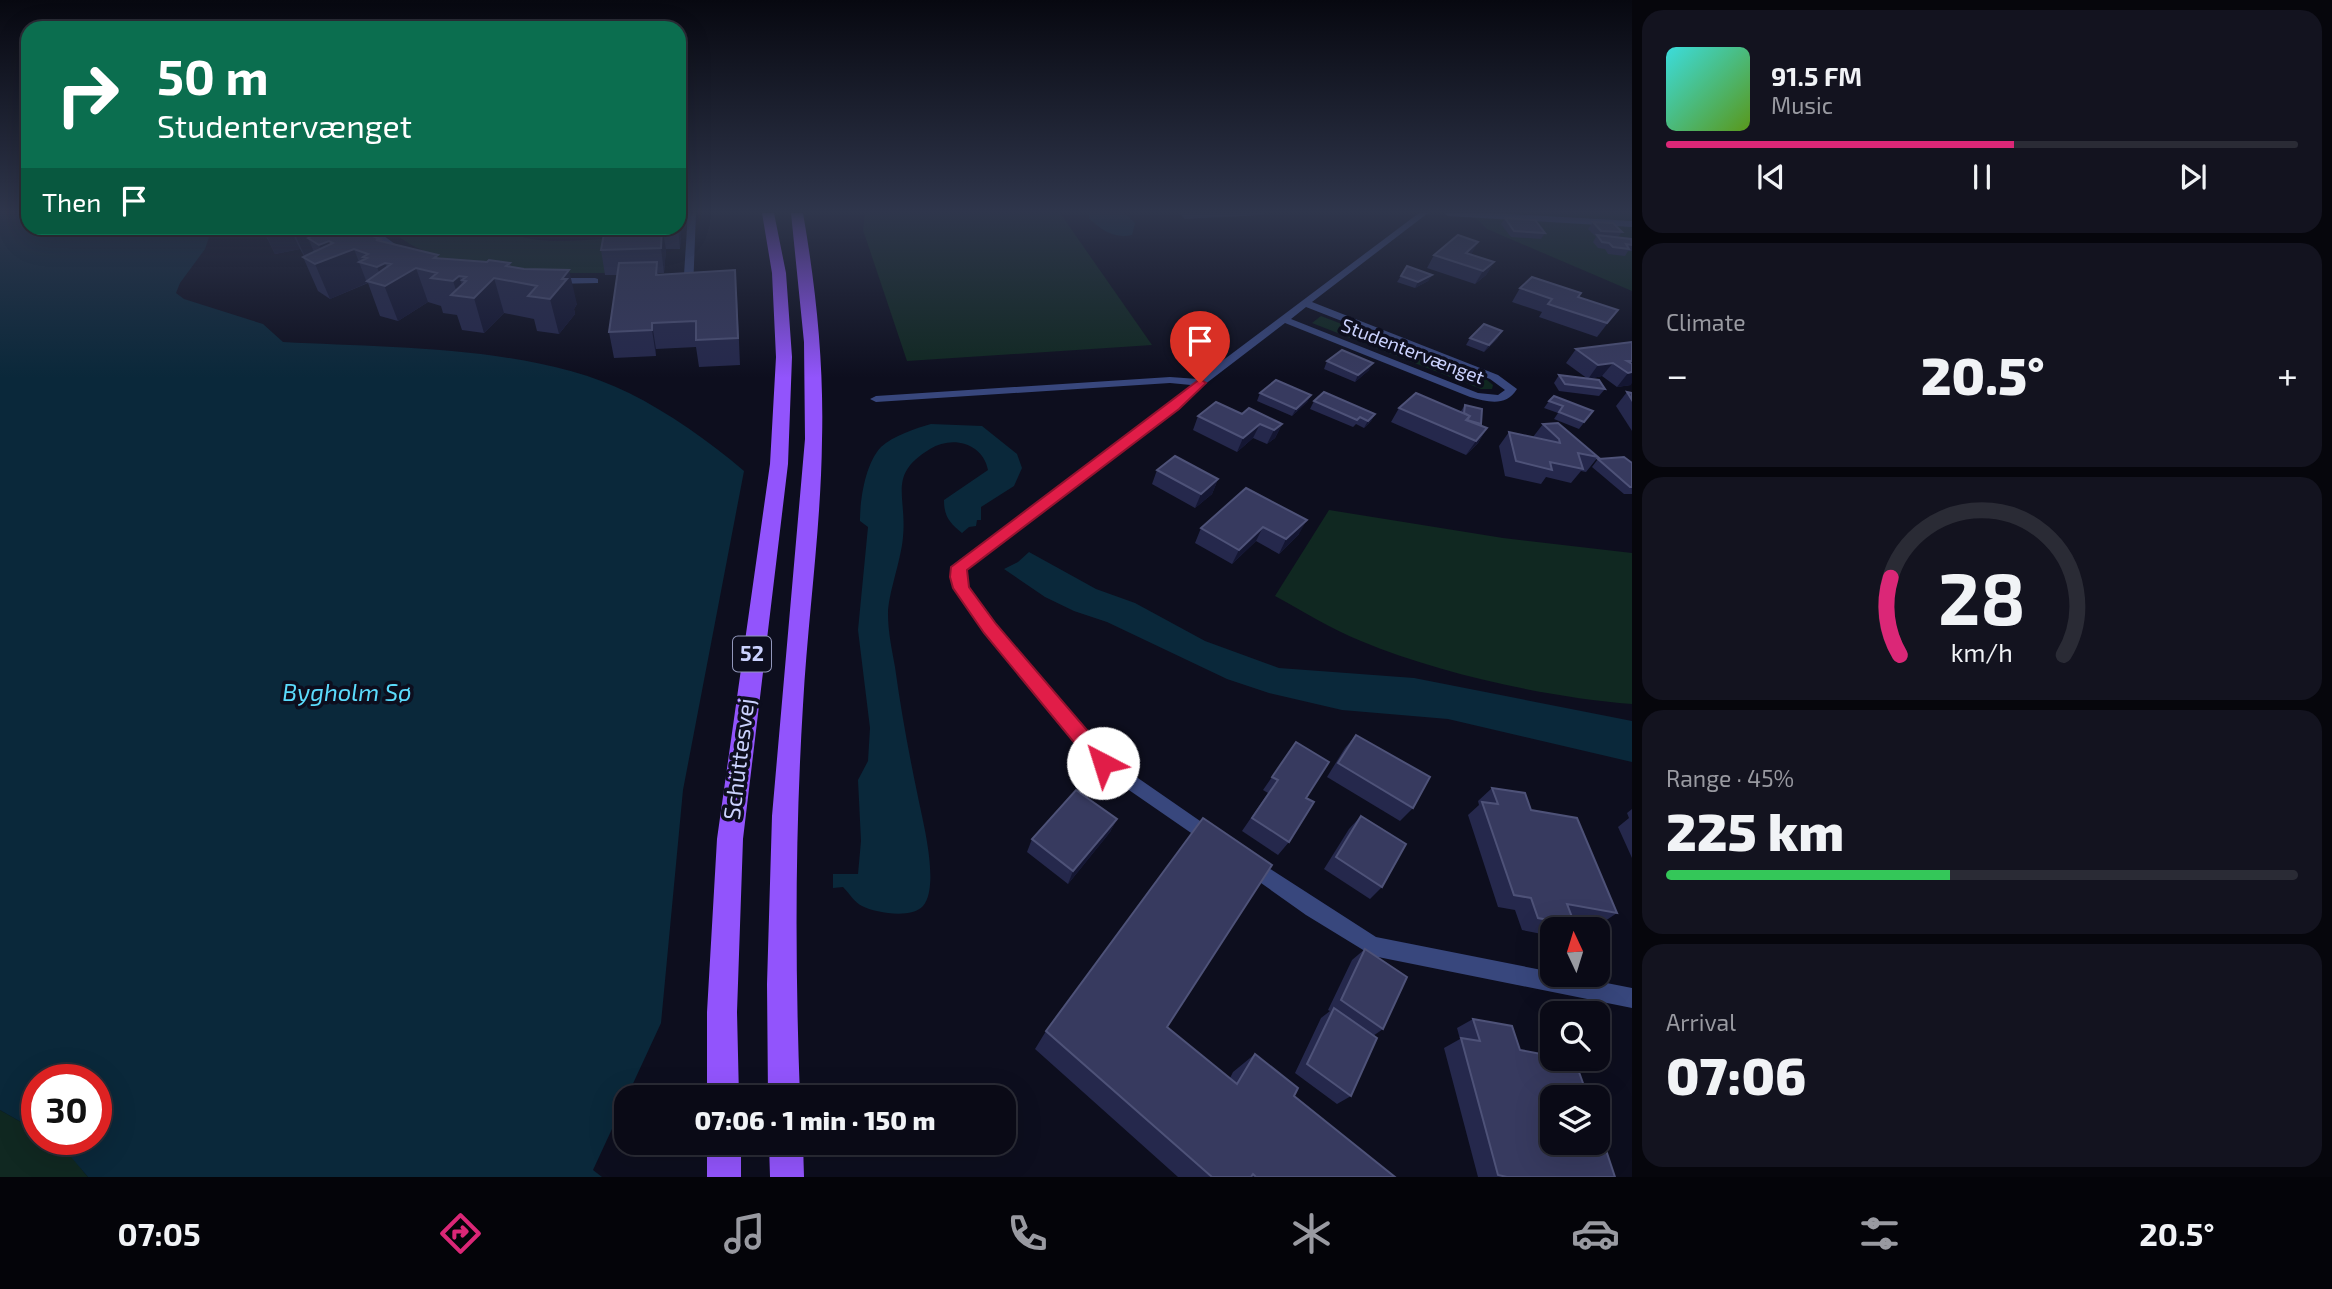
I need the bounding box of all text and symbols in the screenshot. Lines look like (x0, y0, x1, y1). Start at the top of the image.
text: 50 m (157, 46, 269, 105)
icon: right (42, 49, 133, 140)
text: 91.5 FM (1771, 60, 1862, 91)
text: Music (1771, 91, 1833, 119)
text: Studentervænget (157, 106, 412, 144)
icon: previous (1752, 158, 1790, 196)
icon: pause (1963, 158, 2001, 196)
icon: next (2174, 158, 2212, 196)
icon: arrive (115, 182, 153, 220)
text: Then (42, 186, 101, 217)
text: Climate (1666, 308, 1746, 336)
pin (1170, 311, 1230, 383)
street label: Studentervænget (1338, 313, 1488, 388)
icon: arrive (1181, 322, 1219, 360)
text: 20.5° (1921, 343, 2045, 405)
text: − (1666, 351, 1688, 397)
text: + (2277, 351, 2298, 397)
text: 28 (1938, 552, 2026, 640)
road number: 52 (733, 636, 771, 672)
text: km/h (1951, 636, 2013, 666)
water label: Bygholm Sø (282, 677, 412, 706)
street label: Schüttesvej (717, 696, 759, 821)
position arrow (1066, 726, 1140, 800)
text: Range · 45% (1666, 764, 1794, 792)
text: 225 km (1666, 799, 1844, 861)
north arrow (1540, 917, 1610, 987)
map controls (1540, 917, 1610, 1155)
button: search (1540, 1001, 1610, 1071)
text: Arrival (1666, 1008, 1736, 1036)
text: 07:06 (1666, 1043, 1806, 1105)
speed limit sign: 30 (21, 1064, 112, 1155)
button: layers (1540, 1085, 1610, 1155)
text: 07:06 · 1 min · 150 m (695, 1104, 935, 1135)
icon: directions (436, 1209, 485, 1258)
icon: music (720, 1209, 769, 1258)
icon: phone (1003, 1209, 1052, 1258)
icon: climate (1287, 1209, 1336, 1258)
icon: car (1571, 1209, 1620, 1258)
icon: filters (1855, 1209, 1904, 1258)
text: 07:05 (117, 1214, 201, 1252)
text: 20.5° (2139, 1214, 2214, 1252)

